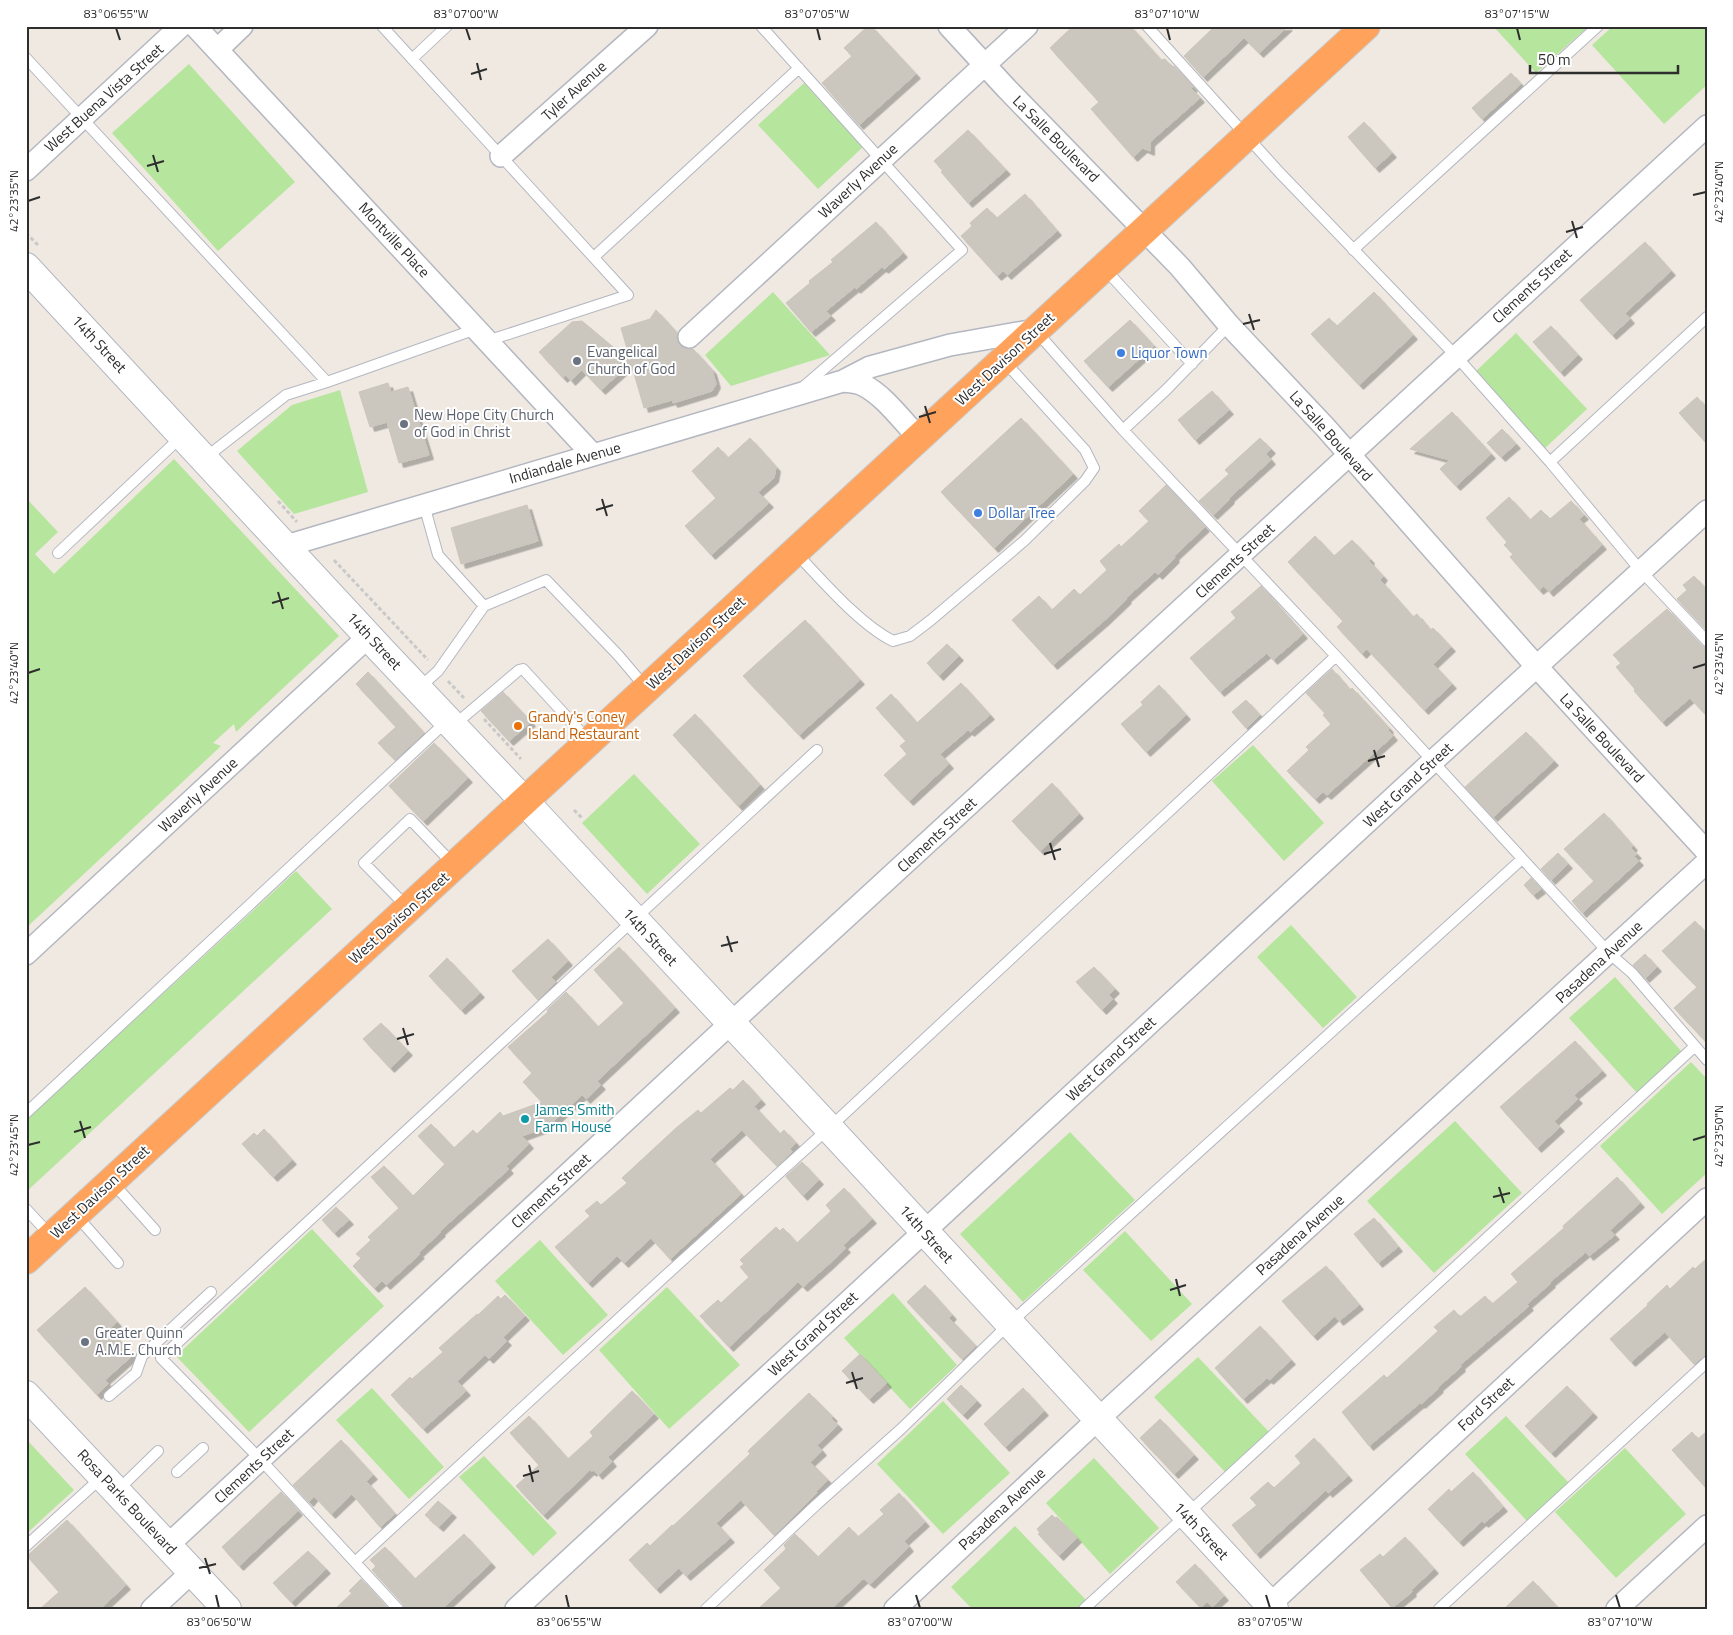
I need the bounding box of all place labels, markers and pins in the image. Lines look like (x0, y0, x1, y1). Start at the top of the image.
place label: Evangelical Church of God (587, 340, 675, 380)
place label: Liquor Town (1131, 341, 1208, 364)
marker: Liquor Town (1115, 347, 1127, 359)
marker: Evangelical Church of God (571, 355, 583, 367)
place label: New Hope City Church of God in Christ (414, 403, 554, 443)
marker: New Hope City Church of God in Christ (398, 418, 410, 430)
place label: Dollar Tree (988, 501, 1055, 524)
marker: Dollar Tree (972, 507, 984, 519)
place label: Grandy's Coney Island Restaurant (528, 705, 640, 745)
marker: Grandy's Coney Island Restaurant (512, 720, 524, 732)
place label: James Smith Farm House (535, 1098, 615, 1138)
marker: James Smith Farm House (519, 1113, 531, 1125)
place label: Greater Quinn A.M.E. Church (95, 1321, 183, 1361)
marker: Greater Quinn A.M.E. Church (79, 1336, 91, 1348)

